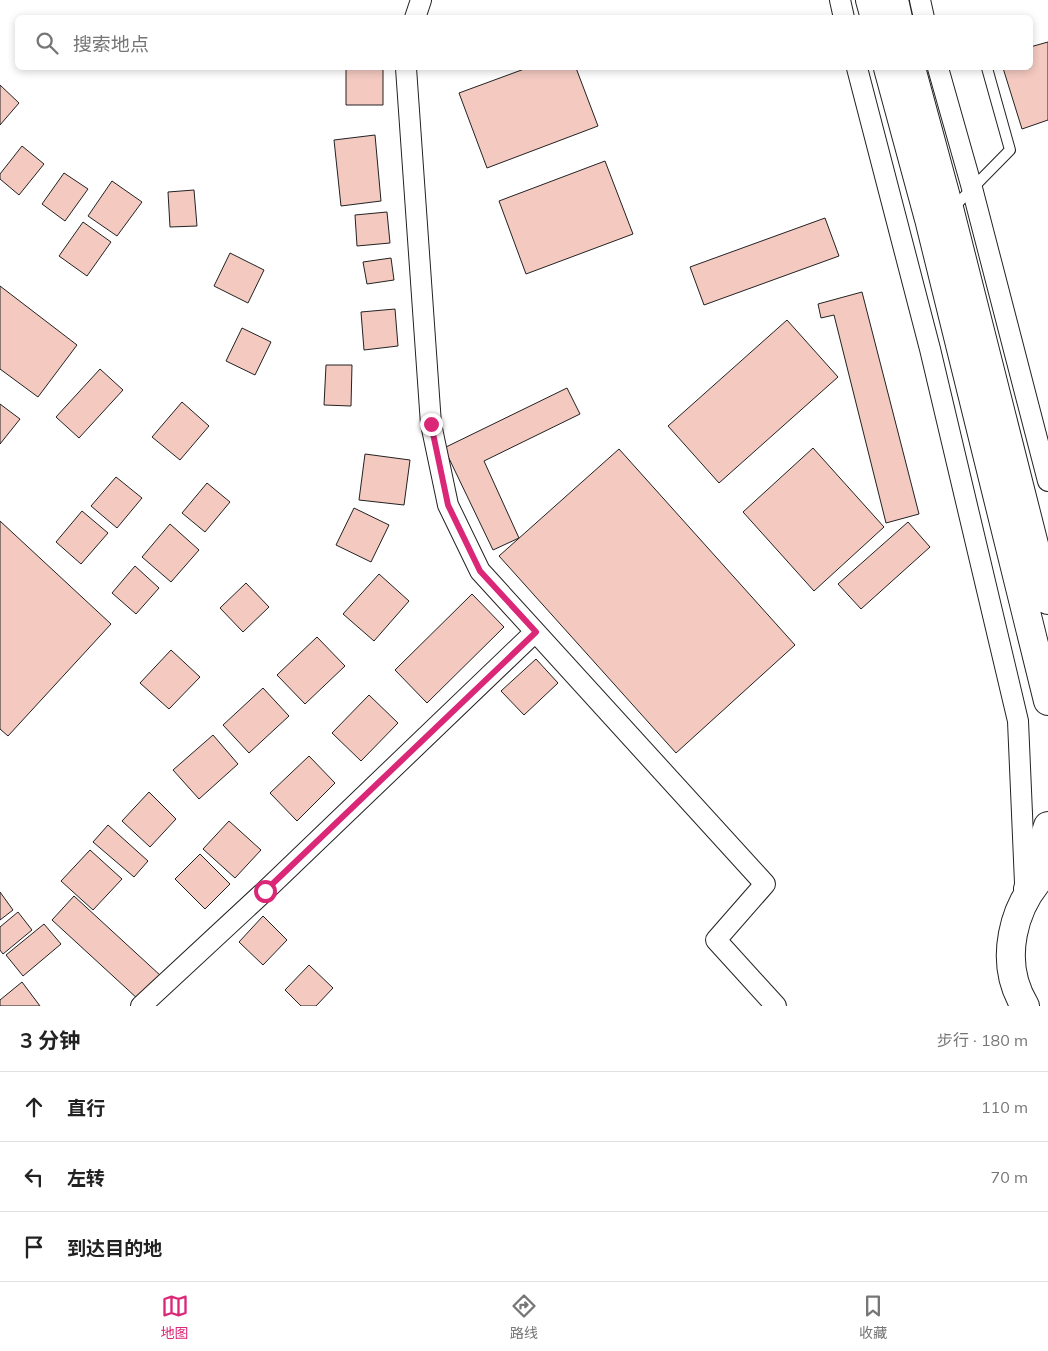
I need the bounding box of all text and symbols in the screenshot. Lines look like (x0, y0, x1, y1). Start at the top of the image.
search box (15, 15, 1033, 70)
icon: search (33, 29, 61, 57)
text: 搜索地点 (73, 32, 149, 56)
route end (420, 413, 443, 436)
route start (254, 880, 277, 903)
text: 3 分钟 (20, 1027, 80, 1053)
text: 步行 · 180 m (937, 1030, 1028, 1050)
icon: ahead (20, 1093, 48, 1121)
text: 直行 (67, 1096, 105, 1120)
text: 110 m (981, 1097, 1028, 1117)
icon: left (20, 1163, 48, 1191)
text: 左转 (67, 1166, 105, 1190)
text: 70 m (991, 1167, 1028, 1187)
icon: arrive (20, 1233, 48, 1261)
text: 到达目的地 (67, 1236, 162, 1260)
tab: 地图 (161, 1292, 189, 1342)
tab: 路线 (510, 1292, 538, 1342)
tab: 收藏 (859, 1292, 887, 1342)

